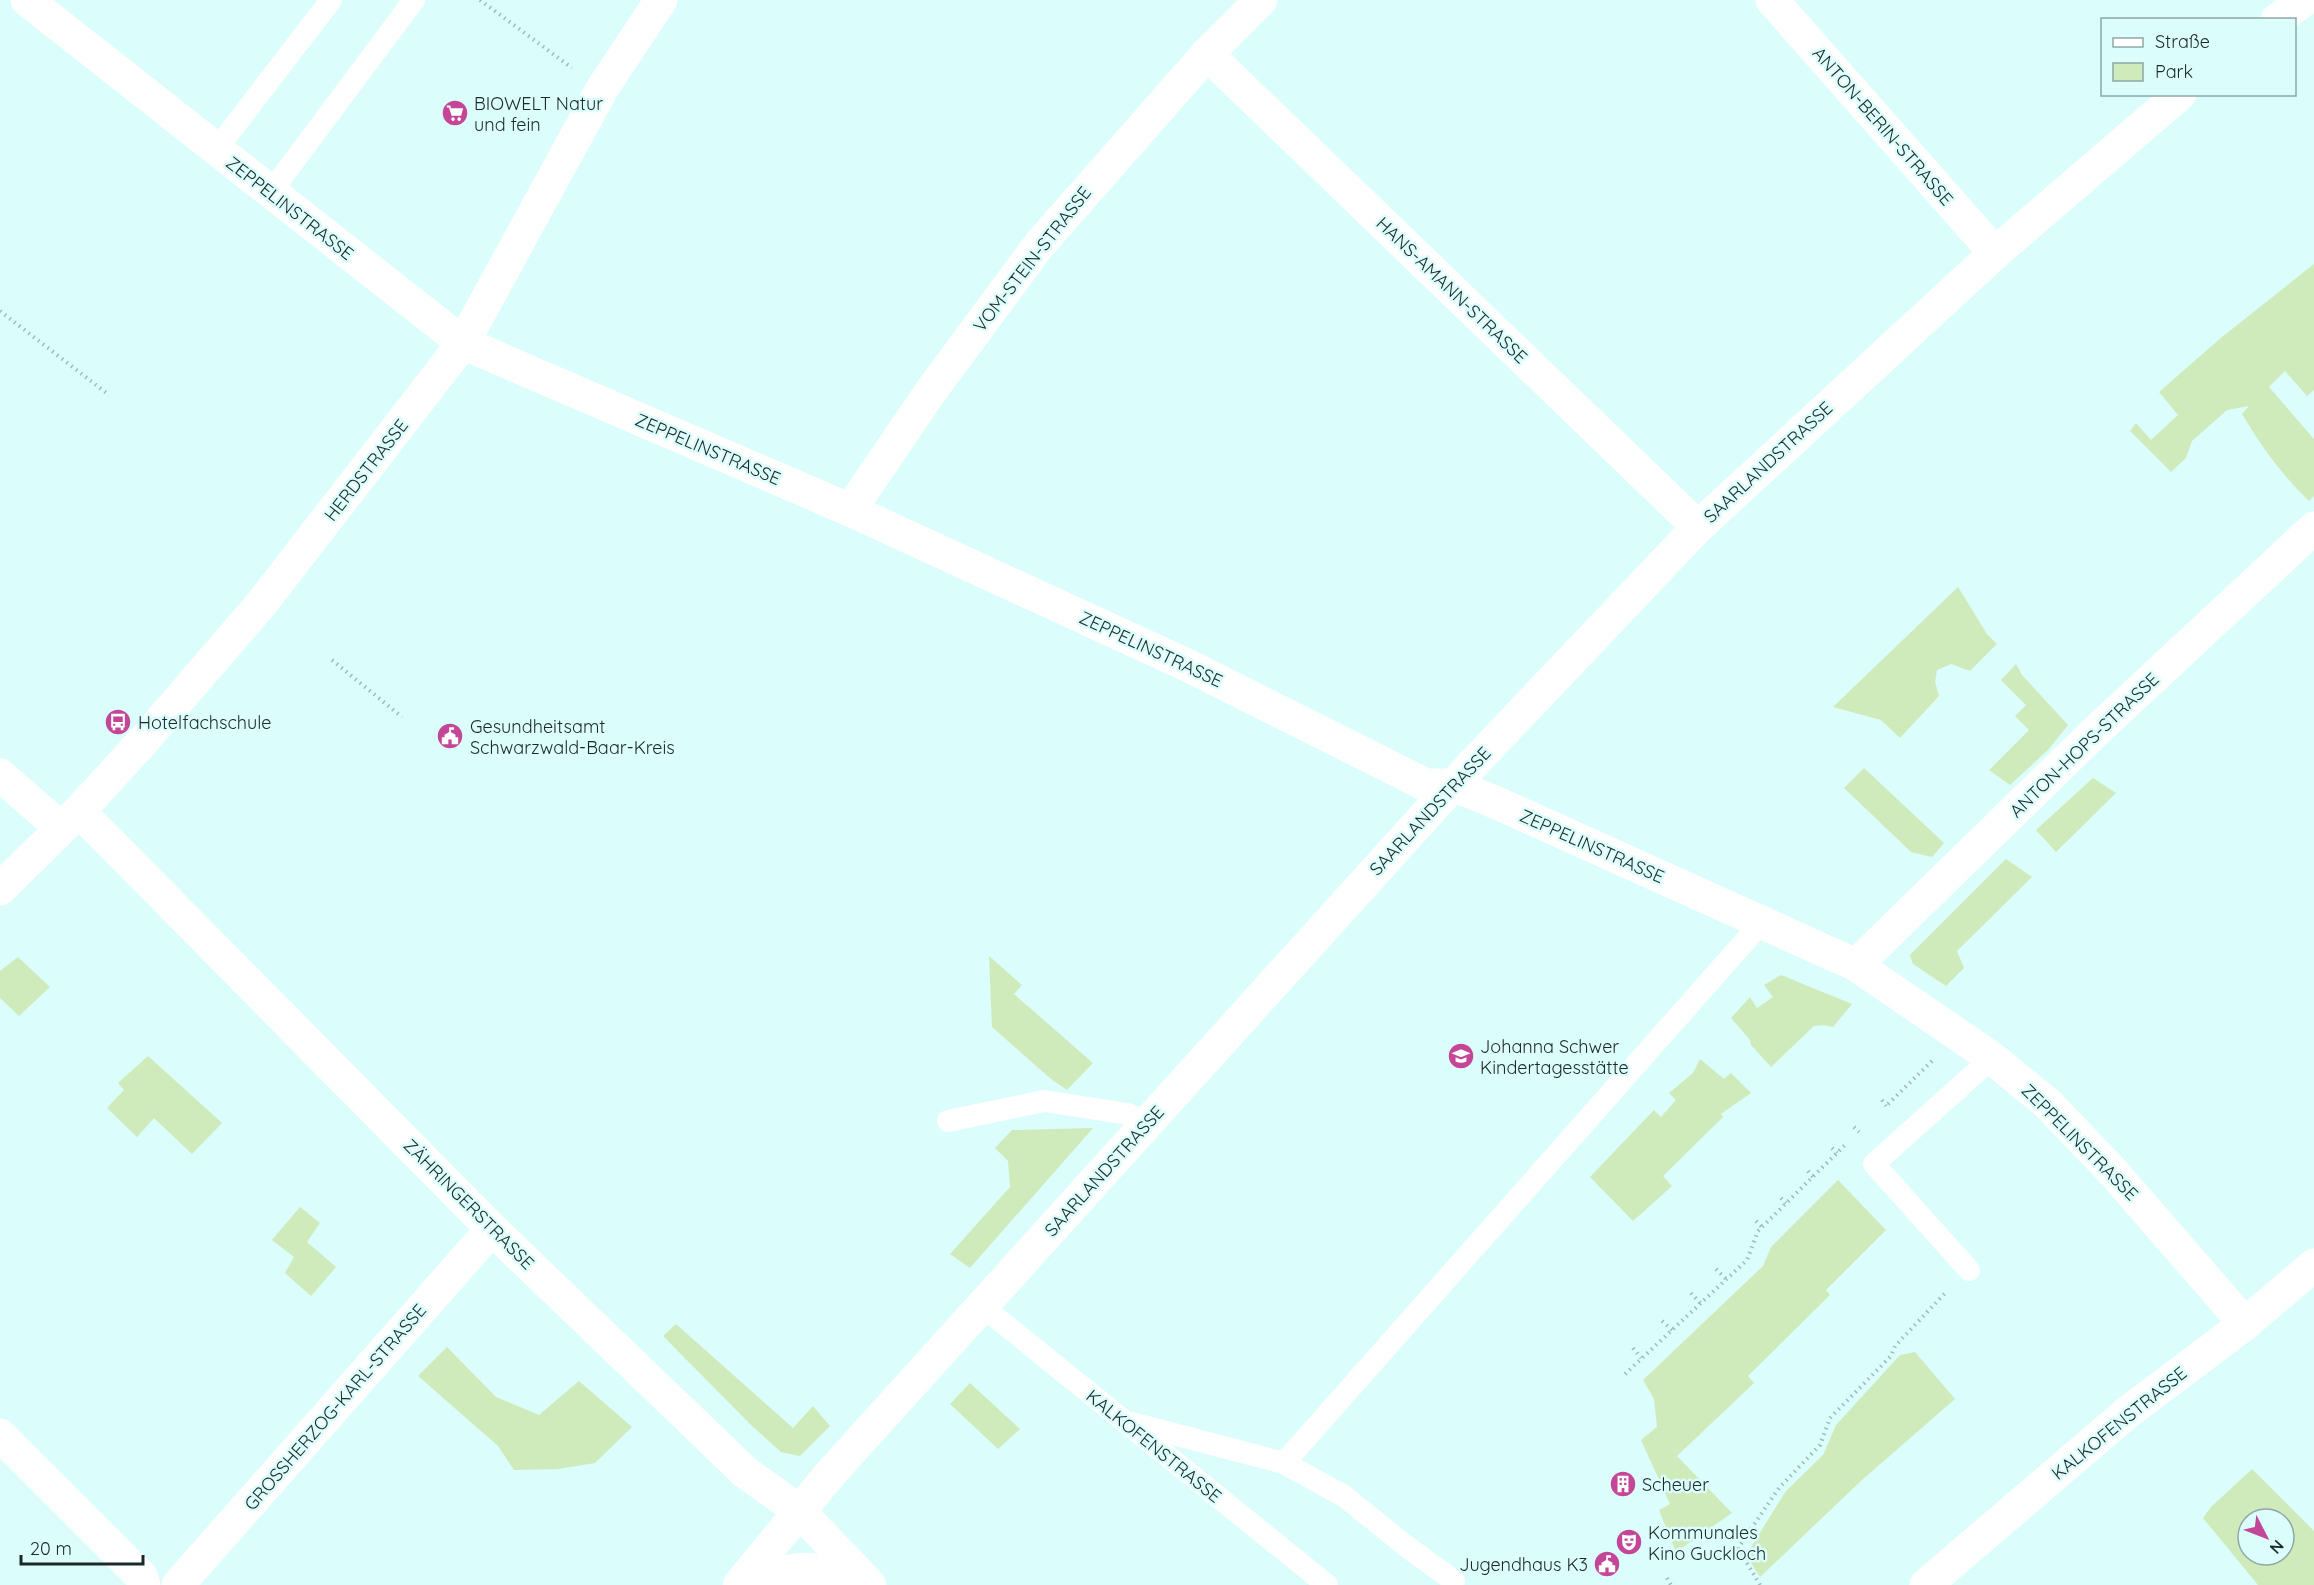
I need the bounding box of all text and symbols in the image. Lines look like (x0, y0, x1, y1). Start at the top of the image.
legend (2101, 18, 2296, 96)
text: Straße (2155, 30, 2210, 53)
street label: ANTON-BERIN-STRASSE (1808, 42, 1958, 210)
text: Park (2155, 60, 2193, 83)
place label: BIOWELT Natur und fein (474, 92, 603, 136)
supermarket icon: BIOWELT Natur und fein (440, 98, 470, 128)
street label: ZEPPELINSTRASSE (222, 151, 358, 265)
street label: VOM-STEIN-STRASSE (968, 182, 1096, 336)
street label: HANS-AMANN-STRASSE (1372, 212, 1532, 368)
street label: SAARLANDSTRASSE (1699, 396, 1837, 528)
street label: ZEPPELINSTRASSE (632, 408, 784, 490)
street label: HERDSTRASSE (319, 414, 413, 526)
street label: ZEPPELINSTRASSE (1076, 606, 1226, 692)
street label: ANTON-HOPS-STRASSE (2004, 668, 2164, 822)
bus stop icon: Hotelfachschule (103, 707, 133, 737)
place label: Hotelfachschule (138, 711, 271, 734)
place label: Gesundheitsamt Schwarzwald-Baar-Kreis (470, 715, 675, 759)
public building icon: Gesundheitsamt Schwarzwald-Baar-Kreis (435, 721, 465, 751)
street label: SAARLANDSTRASSE (1364, 742, 1496, 880)
street label: ZEPPELINSTRASSE (1516, 804, 1668, 888)
place label: Johanna Schwer Kindertagesstätte (1480, 1035, 1629, 1079)
school or university icon: Johanna Schwer Kindertagesstätte (1446, 1041, 1476, 1071)
street label: ZEPPELINSTRASSE (2017, 1079, 2143, 1205)
street label: SAARLANDSTRASSE (1039, 1101, 1169, 1241)
street label: ZÄHRINGERSTRASSE (399, 1134, 539, 1274)
street label: GROSSHERZOG-KARL-STRASSE (239, 1299, 431, 1515)
street label: KALKOFENSTRASSE (2047, 1361, 2191, 1485)
street label: KALKOFENSTRASSE (1082, 1384, 1226, 1508)
building icon: Scheuer (1608, 1469, 1638, 1499)
place label: Scheuer (1642, 1473, 1709, 1496)
north arrow (2236, 1507, 2296, 1567)
place label: Kommunales Kino Guckloch (1648, 1521, 1766, 1565)
theatre icon: Kommunales Kino Guckloch (1614, 1527, 1644, 1557)
scale bar (21, 1528, 142, 1566)
text: N (2266, 1536, 2289, 1558)
text: 20 m (30, 1537, 72, 1560)
public building icon: Jugendhaus K3 (1592, 1549, 1622, 1579)
place label: Jugendhaus K3 (1459, 1553, 1588, 1576)

